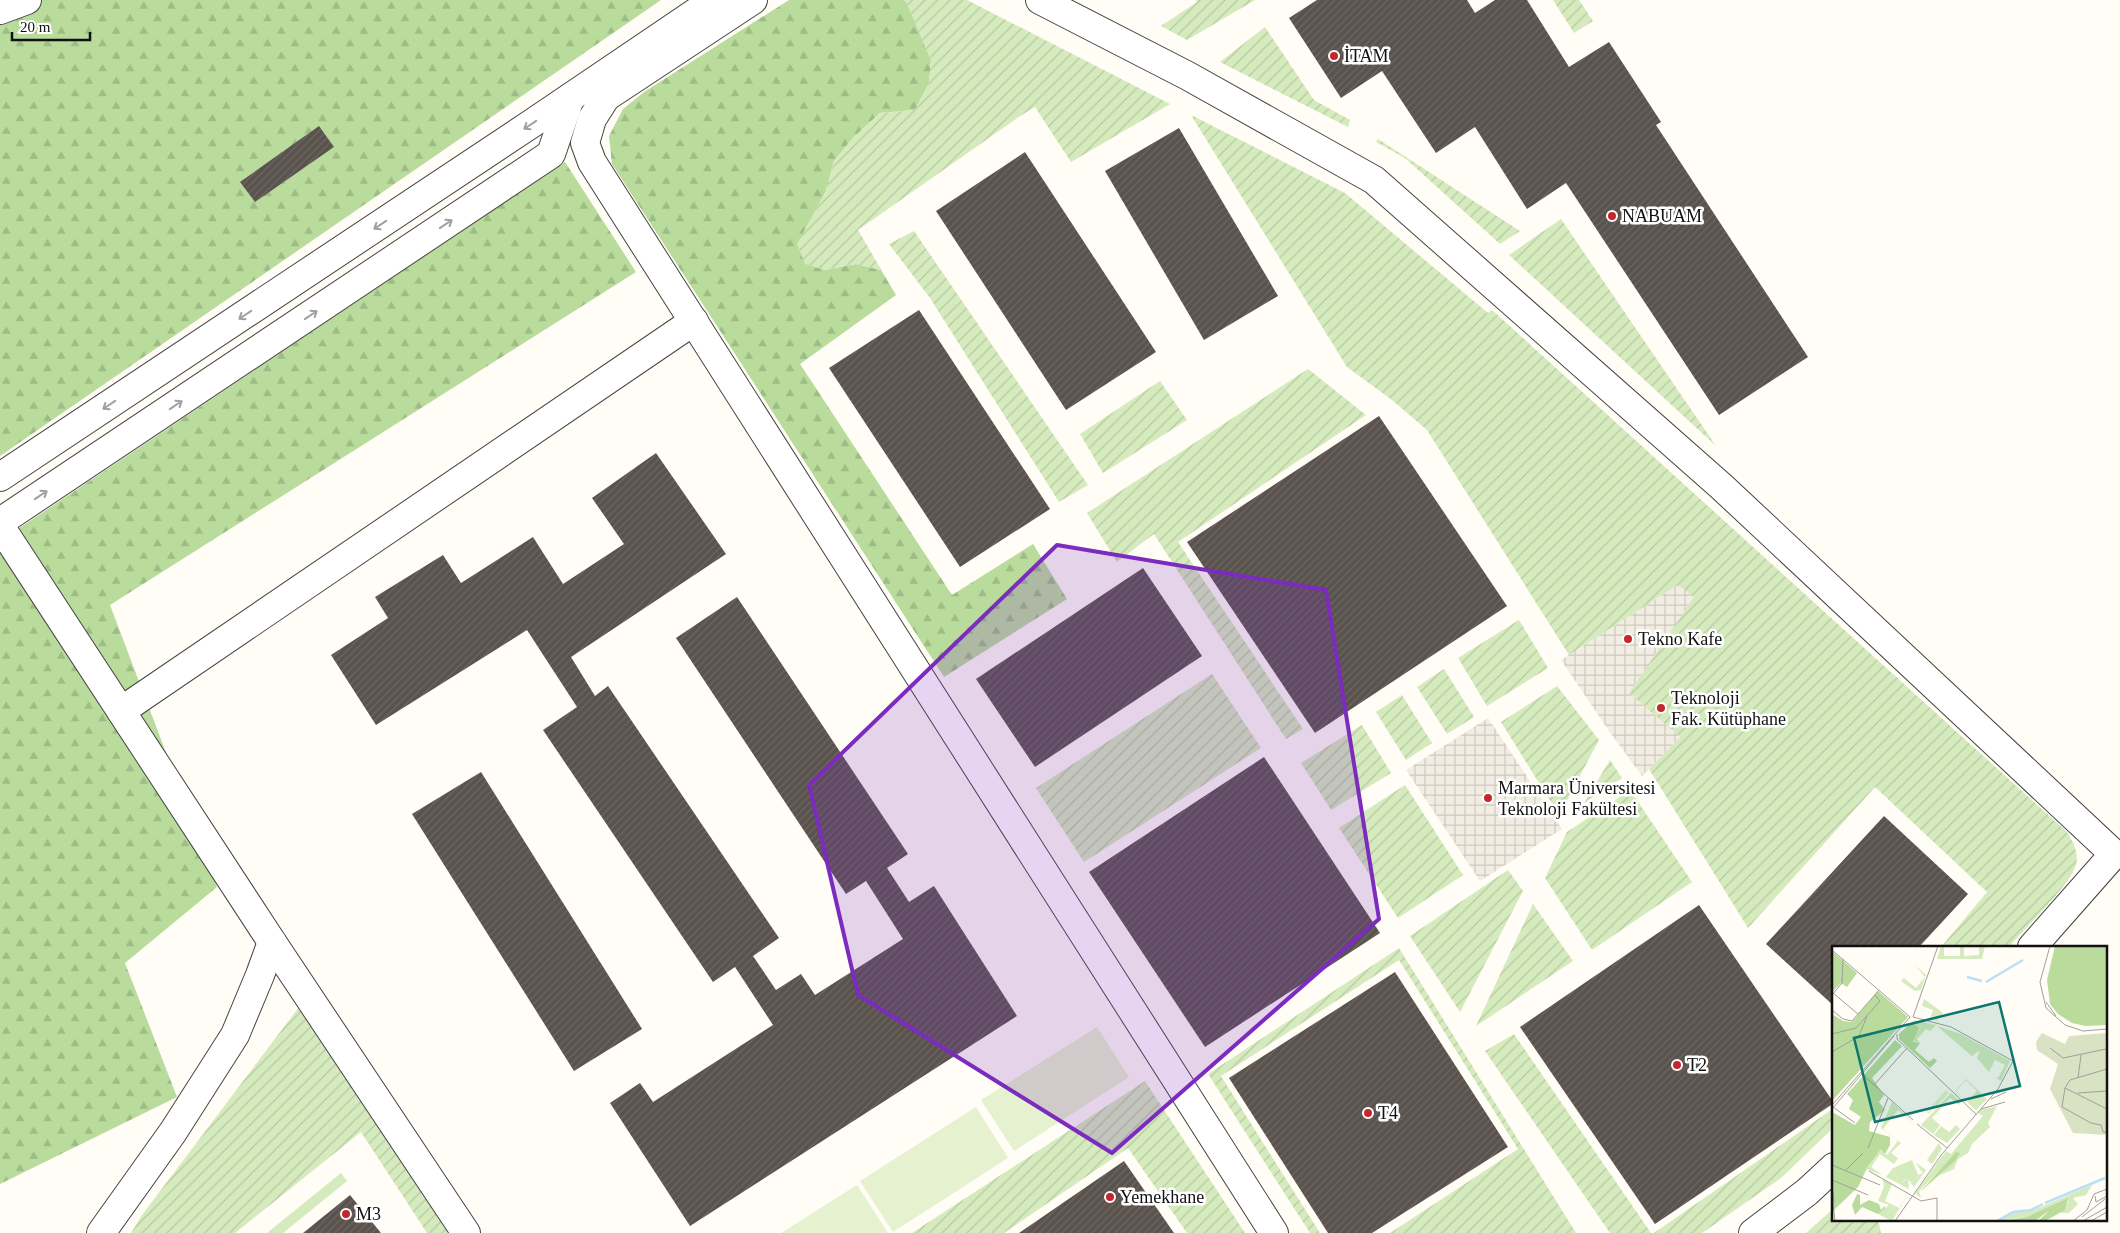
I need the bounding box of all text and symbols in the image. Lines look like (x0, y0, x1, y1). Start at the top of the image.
scale bar (12, 10, 90, 42)
text: 20 m (20, 19, 51, 35)
place label: İTAM (1344, 46, 1389, 66)
marker: İTAM (1328, 50, 1340, 62)
one-way arrow (523, 120, 537, 130)
place label: NABUAM (1622, 206, 1702, 226)
marker: NABUAM (1606, 210, 1618, 222)
one-way arrow (373, 219, 387, 230)
one-way arrow (438, 219, 452, 229)
one-way arrow (238, 310, 252, 320)
one-way arrow (303, 310, 317, 320)
one-way arrow (102, 399, 116, 410)
one-way arrow (168, 400, 182, 410)
one-way arrow (33, 490, 47, 500)
place label: Tekno Kafe (1638, 629, 1722, 649)
marker: Tekno Kafe (1622, 633, 1634, 645)
place label: Teknoloji Fak. Kütüphane (1671, 688, 1786, 729)
marker: Teknoloji Fak. Kütüphane (1655, 702, 1667, 714)
place label: Marmara Üniversitesi Teknoloji Fakültesi (1498, 778, 1655, 819)
marker: Marmara Üniversitesi Teknoloji Fakültesi (1482, 792, 1494, 804)
inset map (1832, 946, 2108, 1220)
place label: T2 (1687, 1055, 1707, 1075)
marker: T2 (1671, 1059, 1683, 1071)
place label: T4 (1378, 1103, 1398, 1123)
marker: T4 (1362, 1107, 1374, 1119)
place label: Yemekhane (1120, 1187, 1204, 1207)
marker: Yemekhane (1104, 1191, 1116, 1203)
place label: M3 (356, 1204, 381, 1224)
marker: M3 (340, 1208, 352, 1220)

